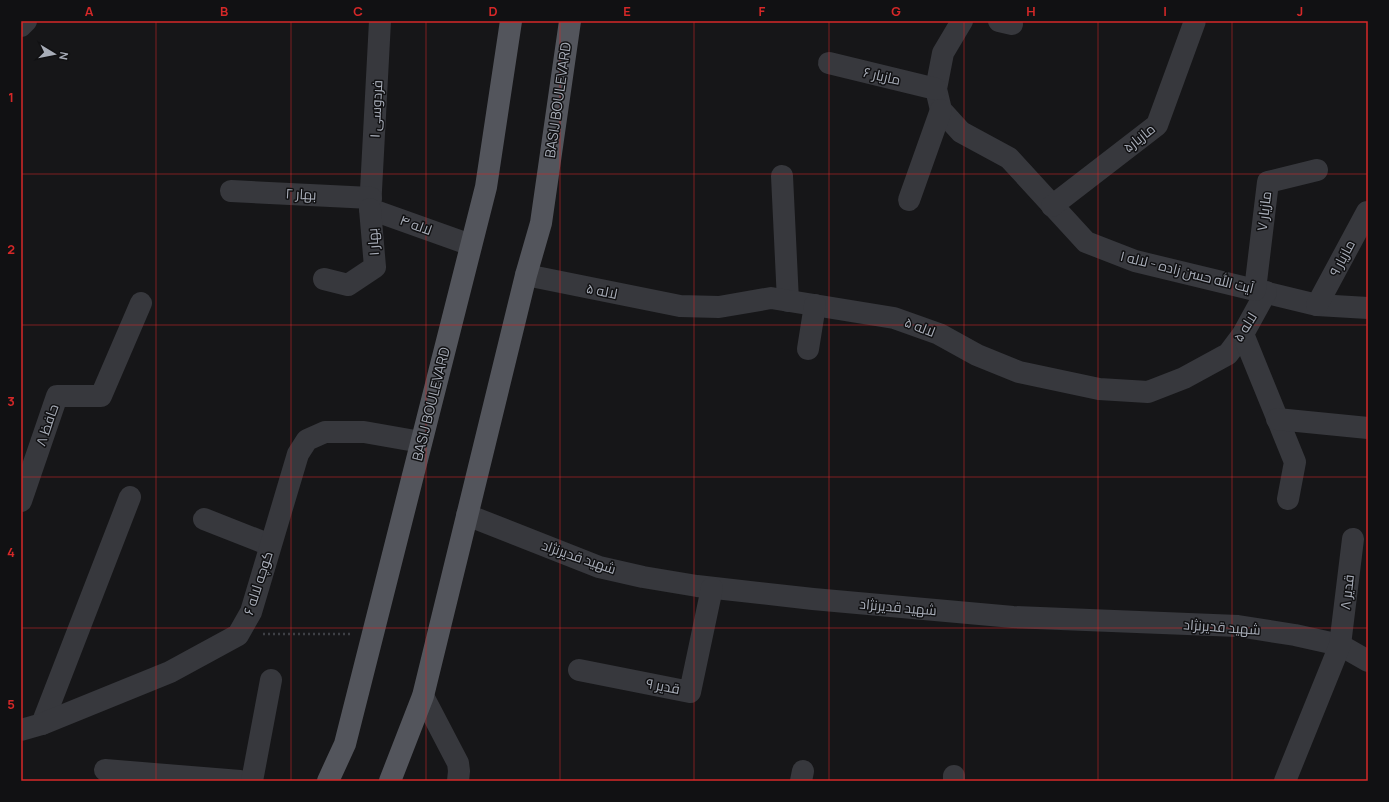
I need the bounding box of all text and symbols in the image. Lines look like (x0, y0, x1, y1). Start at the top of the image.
text: A (85, 2, 94, 20)
text: B (220, 2, 228, 20)
text: C (353, 2, 363, 20)
text: D (488, 2, 498, 20)
text: E (623, 2, 631, 20)
text: F (759, 2, 766, 20)
text: G (891, 2, 901, 20)
text: H (1026, 2, 1036, 20)
text: I (1163, 2, 1167, 20)
text: J (1297, 2, 1303, 20)
north arrow (34, 34, 74, 74)
street label: BASIJ BOULEVARD (540, 41, 575, 159)
text: N (56, 51, 72, 61)
street label: مازیار ۶ (862, 62, 903, 89)
street label: فردوسی ۱ (364, 79, 387, 139)
text: 1 (8, 88, 14, 106)
street label: مازیار۵ (1119, 119, 1159, 156)
street label: بهار ۲ (285, 183, 317, 204)
street label: مازیار ۷ (1252, 190, 1275, 232)
street label: لاله ۴ (397, 210, 435, 239)
street label: بهار ۱ (362, 227, 383, 257)
street label: مازیار ۹ (1324, 236, 1359, 279)
text: 2 (7, 240, 15, 258)
street label: آیت الله حسن زاده - لاله ۱ (1118, 246, 1256, 297)
street label: لاله ۵ (585, 278, 619, 303)
street label: لاله ۵ (1228, 308, 1261, 345)
street label: لاله ۵ (902, 312, 938, 341)
street label: BASIJ BOULEVARD (407, 345, 454, 463)
text: 3 (7, 392, 15, 410)
street label: حافظ ۸ (31, 401, 63, 448)
street label: شهید قدیرنژاد (539, 535, 619, 578)
text: 4 (7, 543, 15, 561)
street label: کوچه لاله ۶ (238, 549, 278, 617)
street label: قدیر ۸ (1335, 573, 1358, 611)
street label: شهید قدیرنژاد (859, 594, 938, 619)
street label: شهید قدیرنژاد (1183, 614, 1261, 639)
street label: قدیر ۹ (645, 673, 682, 698)
text: 5 (7, 695, 15, 713)

